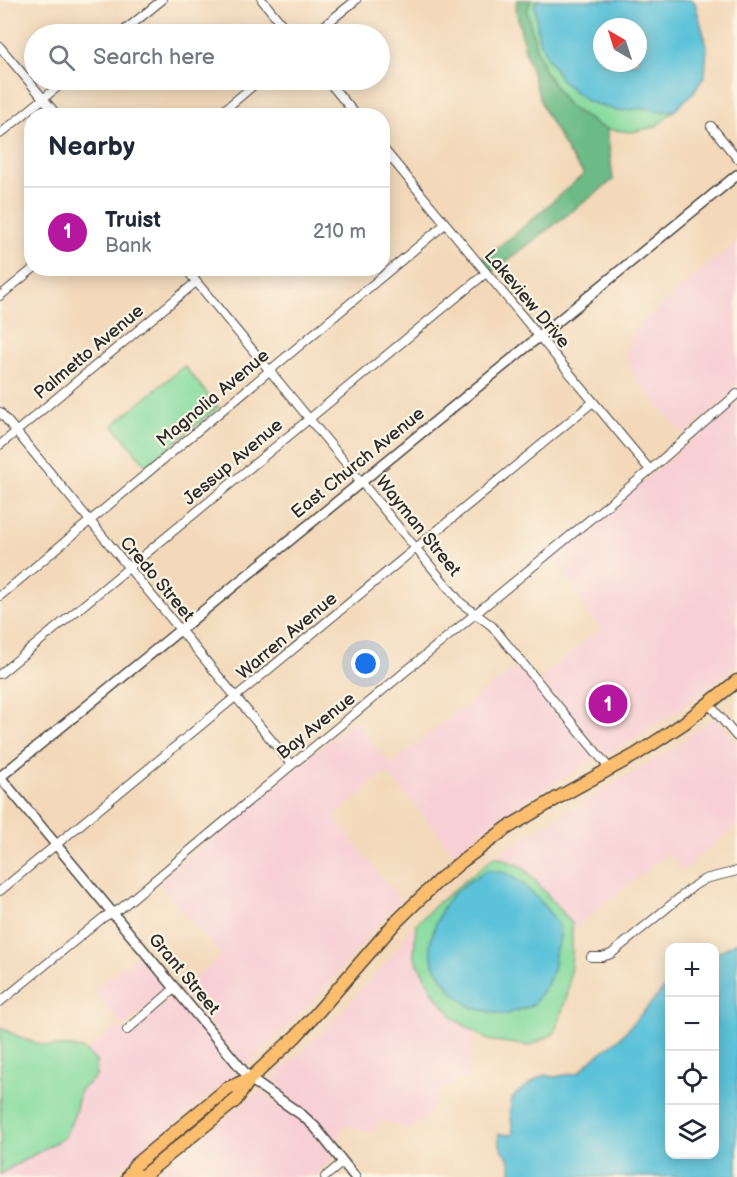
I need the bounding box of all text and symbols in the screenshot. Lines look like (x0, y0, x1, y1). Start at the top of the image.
north arrow (593, 18, 647, 72)
search box (24, 24, 390, 90)
icon: search (45, 41, 78, 74)
text: Search here (93, 44, 215, 71)
text: Nearby (48, 132, 135, 163)
text: Truist (105, 207, 161, 234)
text: 1 (63, 220, 72, 244)
text: 210 m (313, 220, 366, 244)
text: Bank (105, 234, 151, 258)
street label: Lakeview Drive (480, 246, 574, 353)
street label: Palmetto Avenue (30, 300, 148, 404)
street label: Magnolia Avenue (153, 345, 274, 451)
street label: East Church Avenue (287, 403, 429, 523)
street label: Jessup Avenue (179, 414, 287, 510)
street label: Wayman Street (371, 472, 465, 581)
street label: Credo Street (116, 532, 199, 626)
street label: Warren Avenue (233, 588, 342, 684)
your location (351, 649, 380, 678)
pin: 1 (588, 682, 628, 726)
street label: Bay Avenue (273, 688, 360, 764)
street label: Grant Street (144, 929, 224, 1019)
map controls (665, 943, 719, 1159)
button: + (665, 943, 719, 997)
button: − (665, 997, 719, 1051)
button: locate (665, 1051, 719, 1105)
button: layers (665, 1105, 719, 1159)

